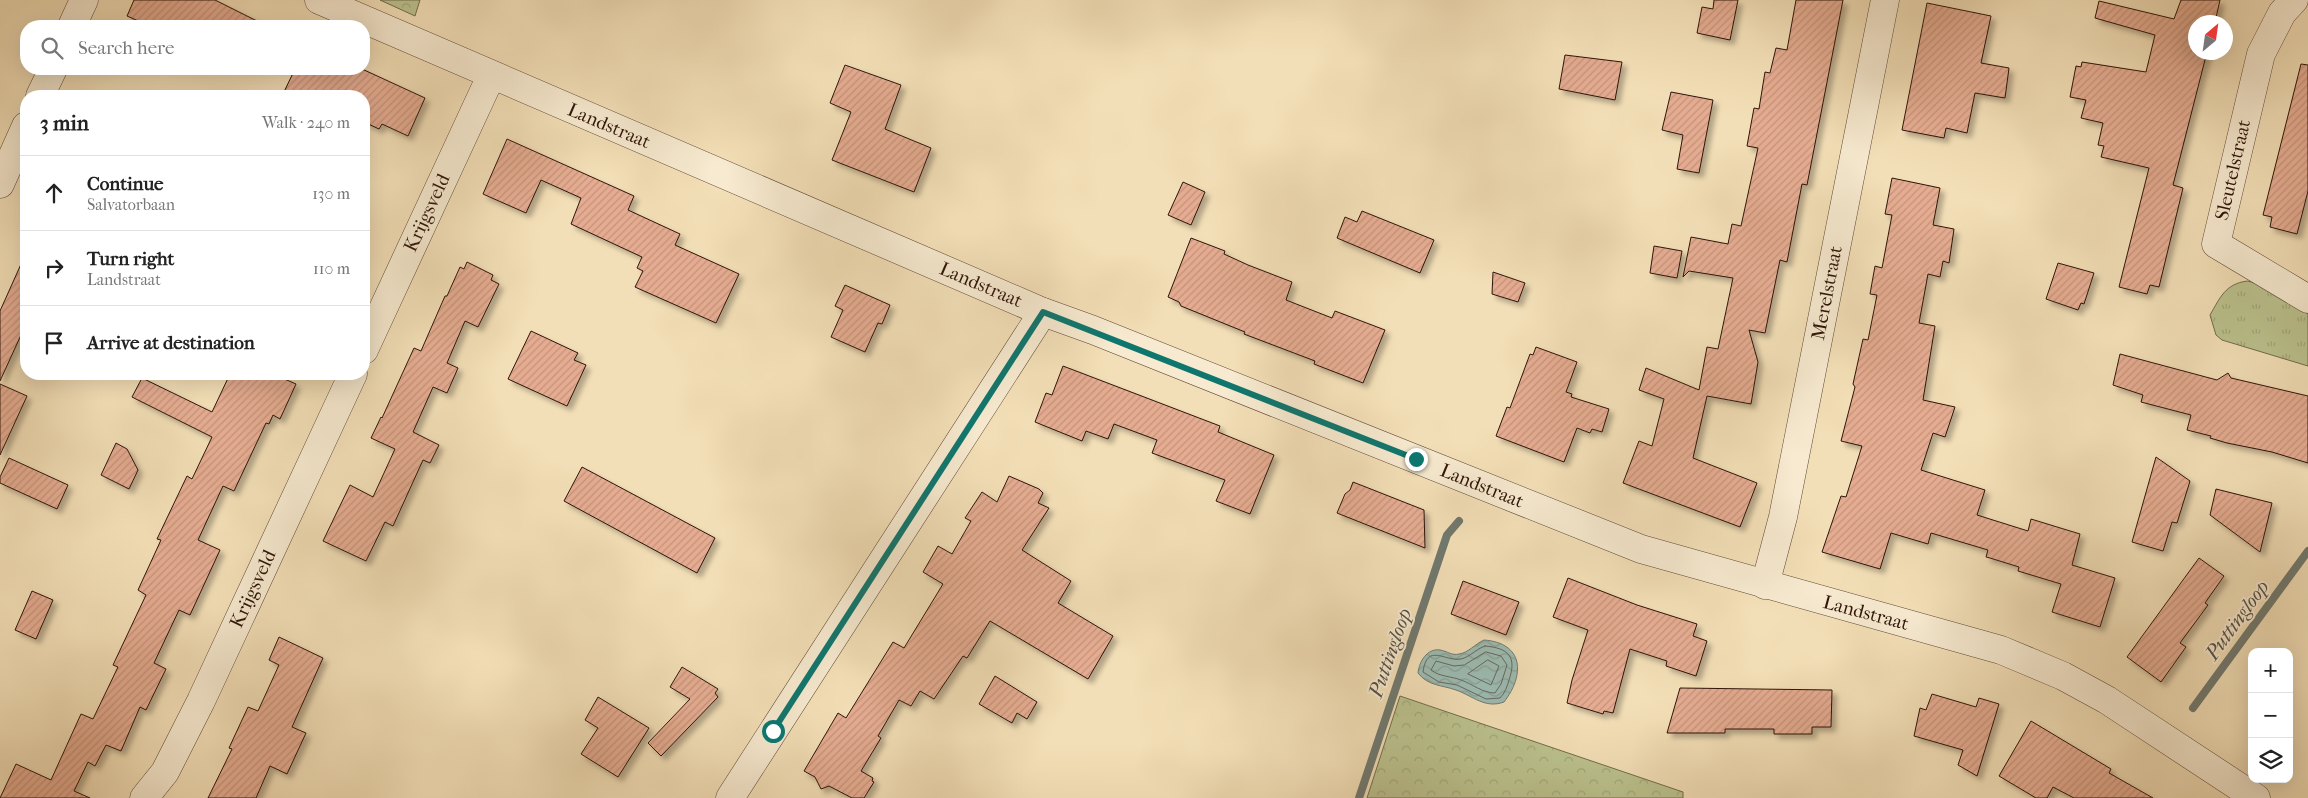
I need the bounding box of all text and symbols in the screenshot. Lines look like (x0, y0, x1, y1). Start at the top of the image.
north arrow (2188, 15, 2233, 60)
search box (20, 20, 370, 75)
icon: search (38, 34, 66, 62)
text: Search here (78, 37, 174, 59)
street label: Landstraat (564, 99, 654, 153)
text: 3 min (40, 111, 89, 135)
text: Walk · 240 m (262, 113, 350, 132)
street label: Sleutelstraat (2211, 117, 2255, 222)
street label: Krijgsveld (399, 170, 455, 255)
text: Continue (87, 173, 163, 195)
icon: ahead (40, 179, 68, 207)
text: 130 m (312, 184, 350, 203)
text: Salvatorbaan (87, 195, 175, 214)
street label: Merelstraat (1807, 244, 1847, 342)
text: Turn right (87, 248, 174, 270)
icon: right (40, 254, 68, 282)
street label: Landstraat (936, 258, 1026, 312)
text: 110 m (313, 259, 350, 278)
text: Landstraat (87, 270, 161, 289)
icon: arrive (40, 329, 68, 357)
text: Arrive at destination (87, 332, 255, 354)
route end (1405, 448, 1428, 471)
street label: Landstraat (1437, 459, 1527, 513)
street label: Krijgsveld (225, 546, 281, 631)
water label: Puttingloop (2200, 576, 2274, 665)
street label: Landstraat (1821, 591, 1911, 635)
water label: Puttingloop (1364, 605, 1416, 702)
map controls (2248, 648, 2293, 783)
button: + (2248, 648, 2293, 693)
button: − (2248, 693, 2293, 738)
route start (762, 720, 785, 743)
button: layers (2248, 738, 2293, 783)

